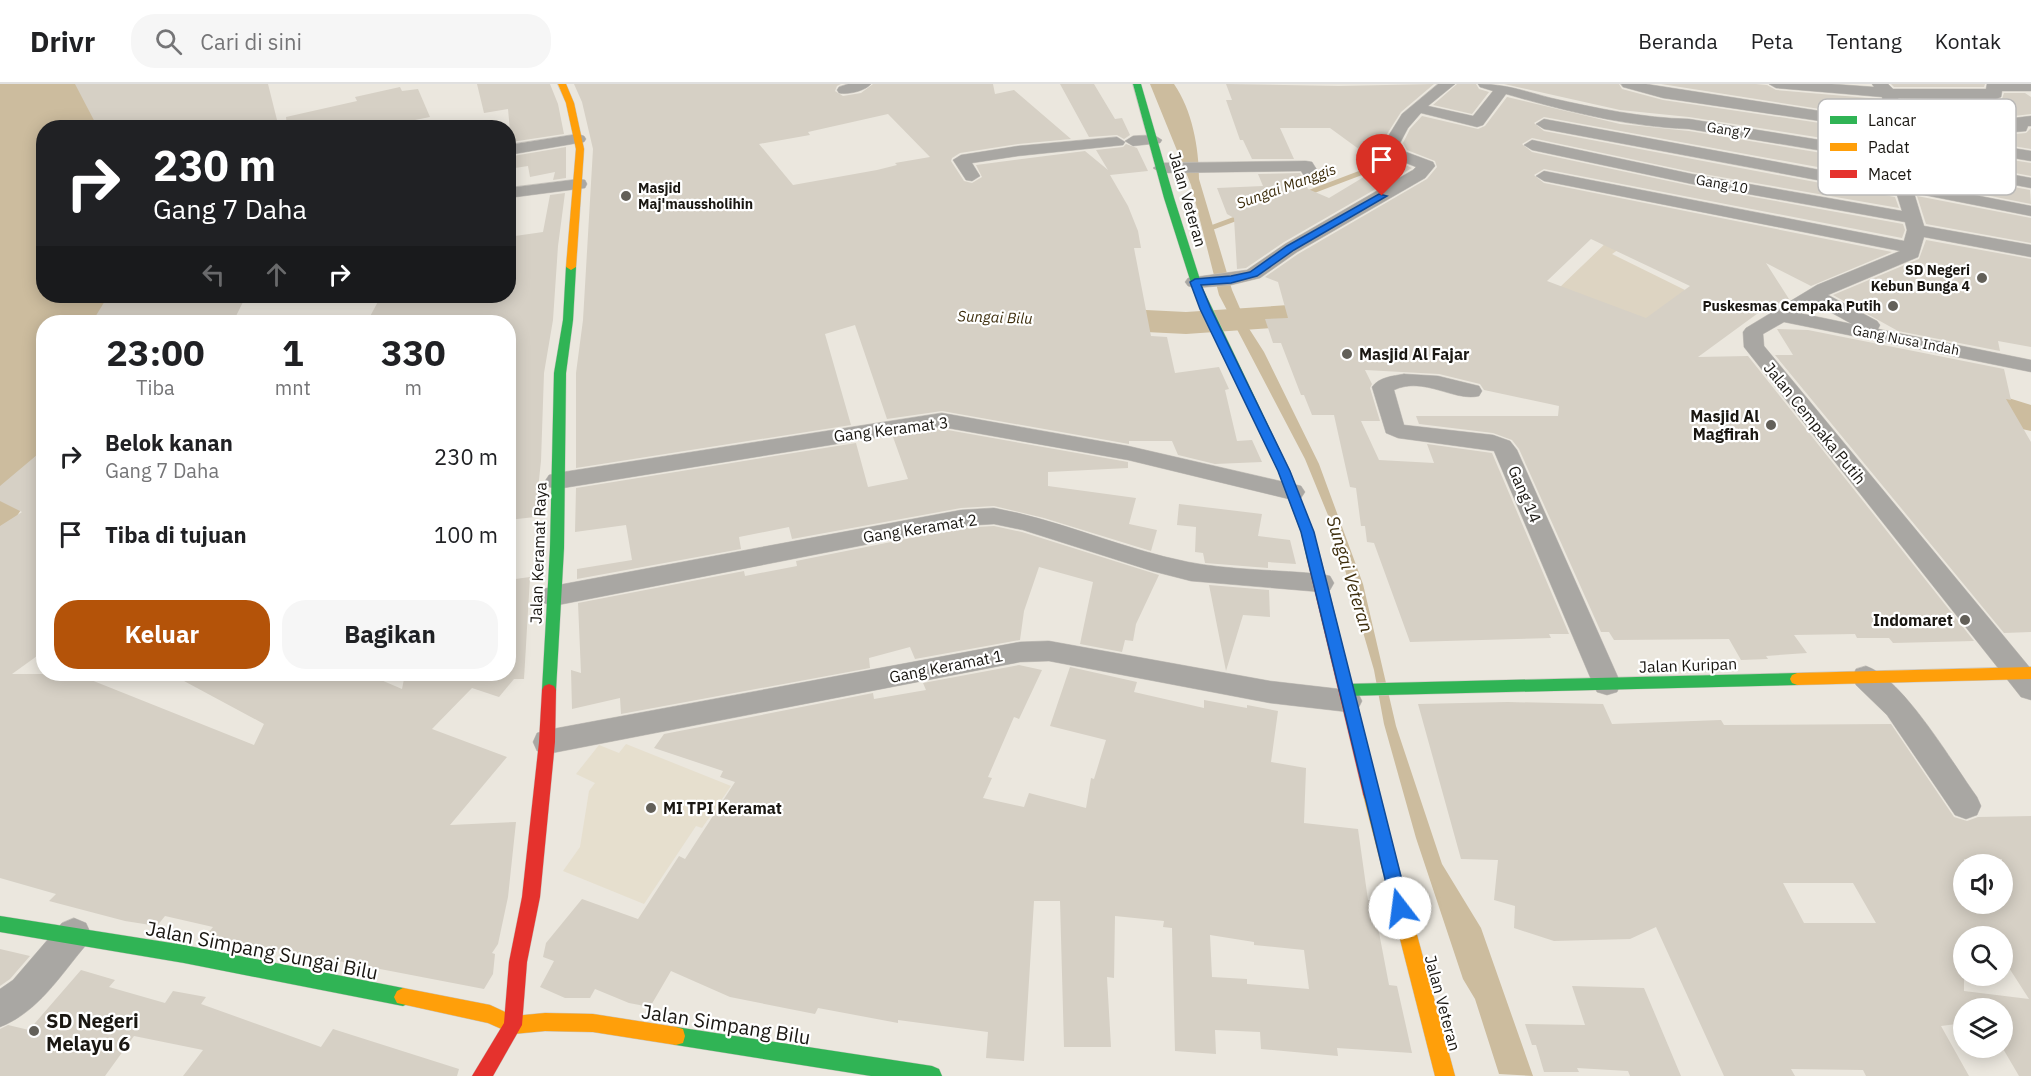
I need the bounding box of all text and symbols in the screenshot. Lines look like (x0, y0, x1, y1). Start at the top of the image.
search box (131, 14, 551, 68)
text: Drivr (30, 23, 95, 60)
icon: search (152, 25, 185, 58)
text: Cari di sini (200, 27, 302, 56)
text: Beranda (1638, 27, 1718, 55)
text: Peta (1751, 27, 1793, 55)
text: Tentang (1826, 27, 1902, 55)
text: Kontak (1935, 27, 2001, 55)
legend (1818, 99, 2016, 195)
text: Lancar (1868, 110, 1916, 130)
street label: Gang 7 (1706, 118, 1752, 142)
pin (1356, 134, 1407, 196)
text: Padat (1868, 137, 1910, 157)
text: 230 m (153, 138, 276, 193)
icon: arrive (1365, 143, 1398, 176)
icon: right (54, 144, 132, 222)
street label: Jalan Veteran (1165, 149, 1211, 249)
water label: Sungai Manggis (1234, 159, 1338, 213)
text: Macet (1868, 164, 1912, 184)
street label: Gang 10 (1695, 171, 1749, 197)
place label: Masjid Maj'maussholihin (638, 179, 753, 213)
marker: Masjid Maj'maussholihin (619, 189, 633, 203)
text: Gang 7 Daha (153, 191, 307, 226)
icon: left (197, 258, 230, 291)
icon: ahead (260, 258, 293, 291)
icon: right (323, 258, 356, 291)
place label: SD Negeri Kebun Bunga 4 (1871, 261, 1970, 295)
marker: SD Negeri Kebun Bunga 4 (1975, 271, 1989, 285)
place label: Puskesmas Cempaka Putih (1702, 297, 1881, 315)
marker: Puskesmas Cempaka Putih (1886, 299, 1900, 313)
water label: Sungai Bilu (957, 306, 1033, 328)
street label: Gang Nusa Indah (1851, 321, 1961, 359)
text: 23:00 (106, 329, 205, 376)
text: 1 (282, 329, 304, 376)
text: 330 (381, 329, 446, 376)
place label: Masjid Al Fajar (1359, 344, 1470, 364)
marker: Masjid Al Fajar (1340, 347, 1354, 361)
street label: Jalan Cempaka Putih (1760, 358, 1870, 488)
text: Tiba (136, 374, 175, 401)
text: mnt (275, 374, 311, 401)
text: m (405, 374, 422, 401)
place label: Masjid Al Magfirah (1690, 406, 1759, 444)
street label: Gang Keramat 3 (833, 412, 949, 446)
marker: Masjid Al Magfirah (1764, 418, 1778, 432)
text: Belok kanan (105, 428, 233, 457)
icon: right (54, 440, 87, 473)
text: 230 m (434, 442, 498, 471)
text: Gang 7 Daha (105, 457, 219, 484)
street label: Gang 14 (1504, 462, 1546, 526)
street label: Jalan Keramat Raya (526, 481, 550, 624)
street label: Gang Keramat 2 (861, 509, 979, 547)
water label: Sungai Veteran (1321, 513, 1379, 635)
icon: arrive (54, 518, 87, 551)
text: Tiba di tujuan (105, 520, 247, 549)
text: 100 m (434, 520, 498, 549)
button: Keluar (54, 600, 270, 669)
button: Bagikan (282, 600, 498, 669)
place label: Indomaret (1873, 610, 1953, 630)
marker: Indomaret (1958, 613, 1972, 627)
street label: Gang Keramat 1 (887, 645, 1005, 687)
street label: Jalan Kuripan (1639, 653, 1737, 677)
place label: MI TPI Keramat (663, 798, 782, 818)
marker: MI TPI Keramat (644, 801, 658, 815)
map controls (1953, 854, 2013, 1058)
button: sound (1953, 854, 2013, 914)
position arrow (1368, 876, 1432, 940)
street label: Jalan Simpang Sungai Bilu (144, 914, 380, 986)
button: search (1953, 926, 2013, 986)
street label: Jalan Veteran (1421, 953, 1465, 1053)
street label: Jalan Simpang Bilu (639, 997, 813, 1051)
button: layers (1953, 998, 2013, 1058)
place label: SD Negeri Melayu 6 (46, 1007, 139, 1057)
marker: SD Negeri Melayu 6 (27, 1024, 41, 1038)

